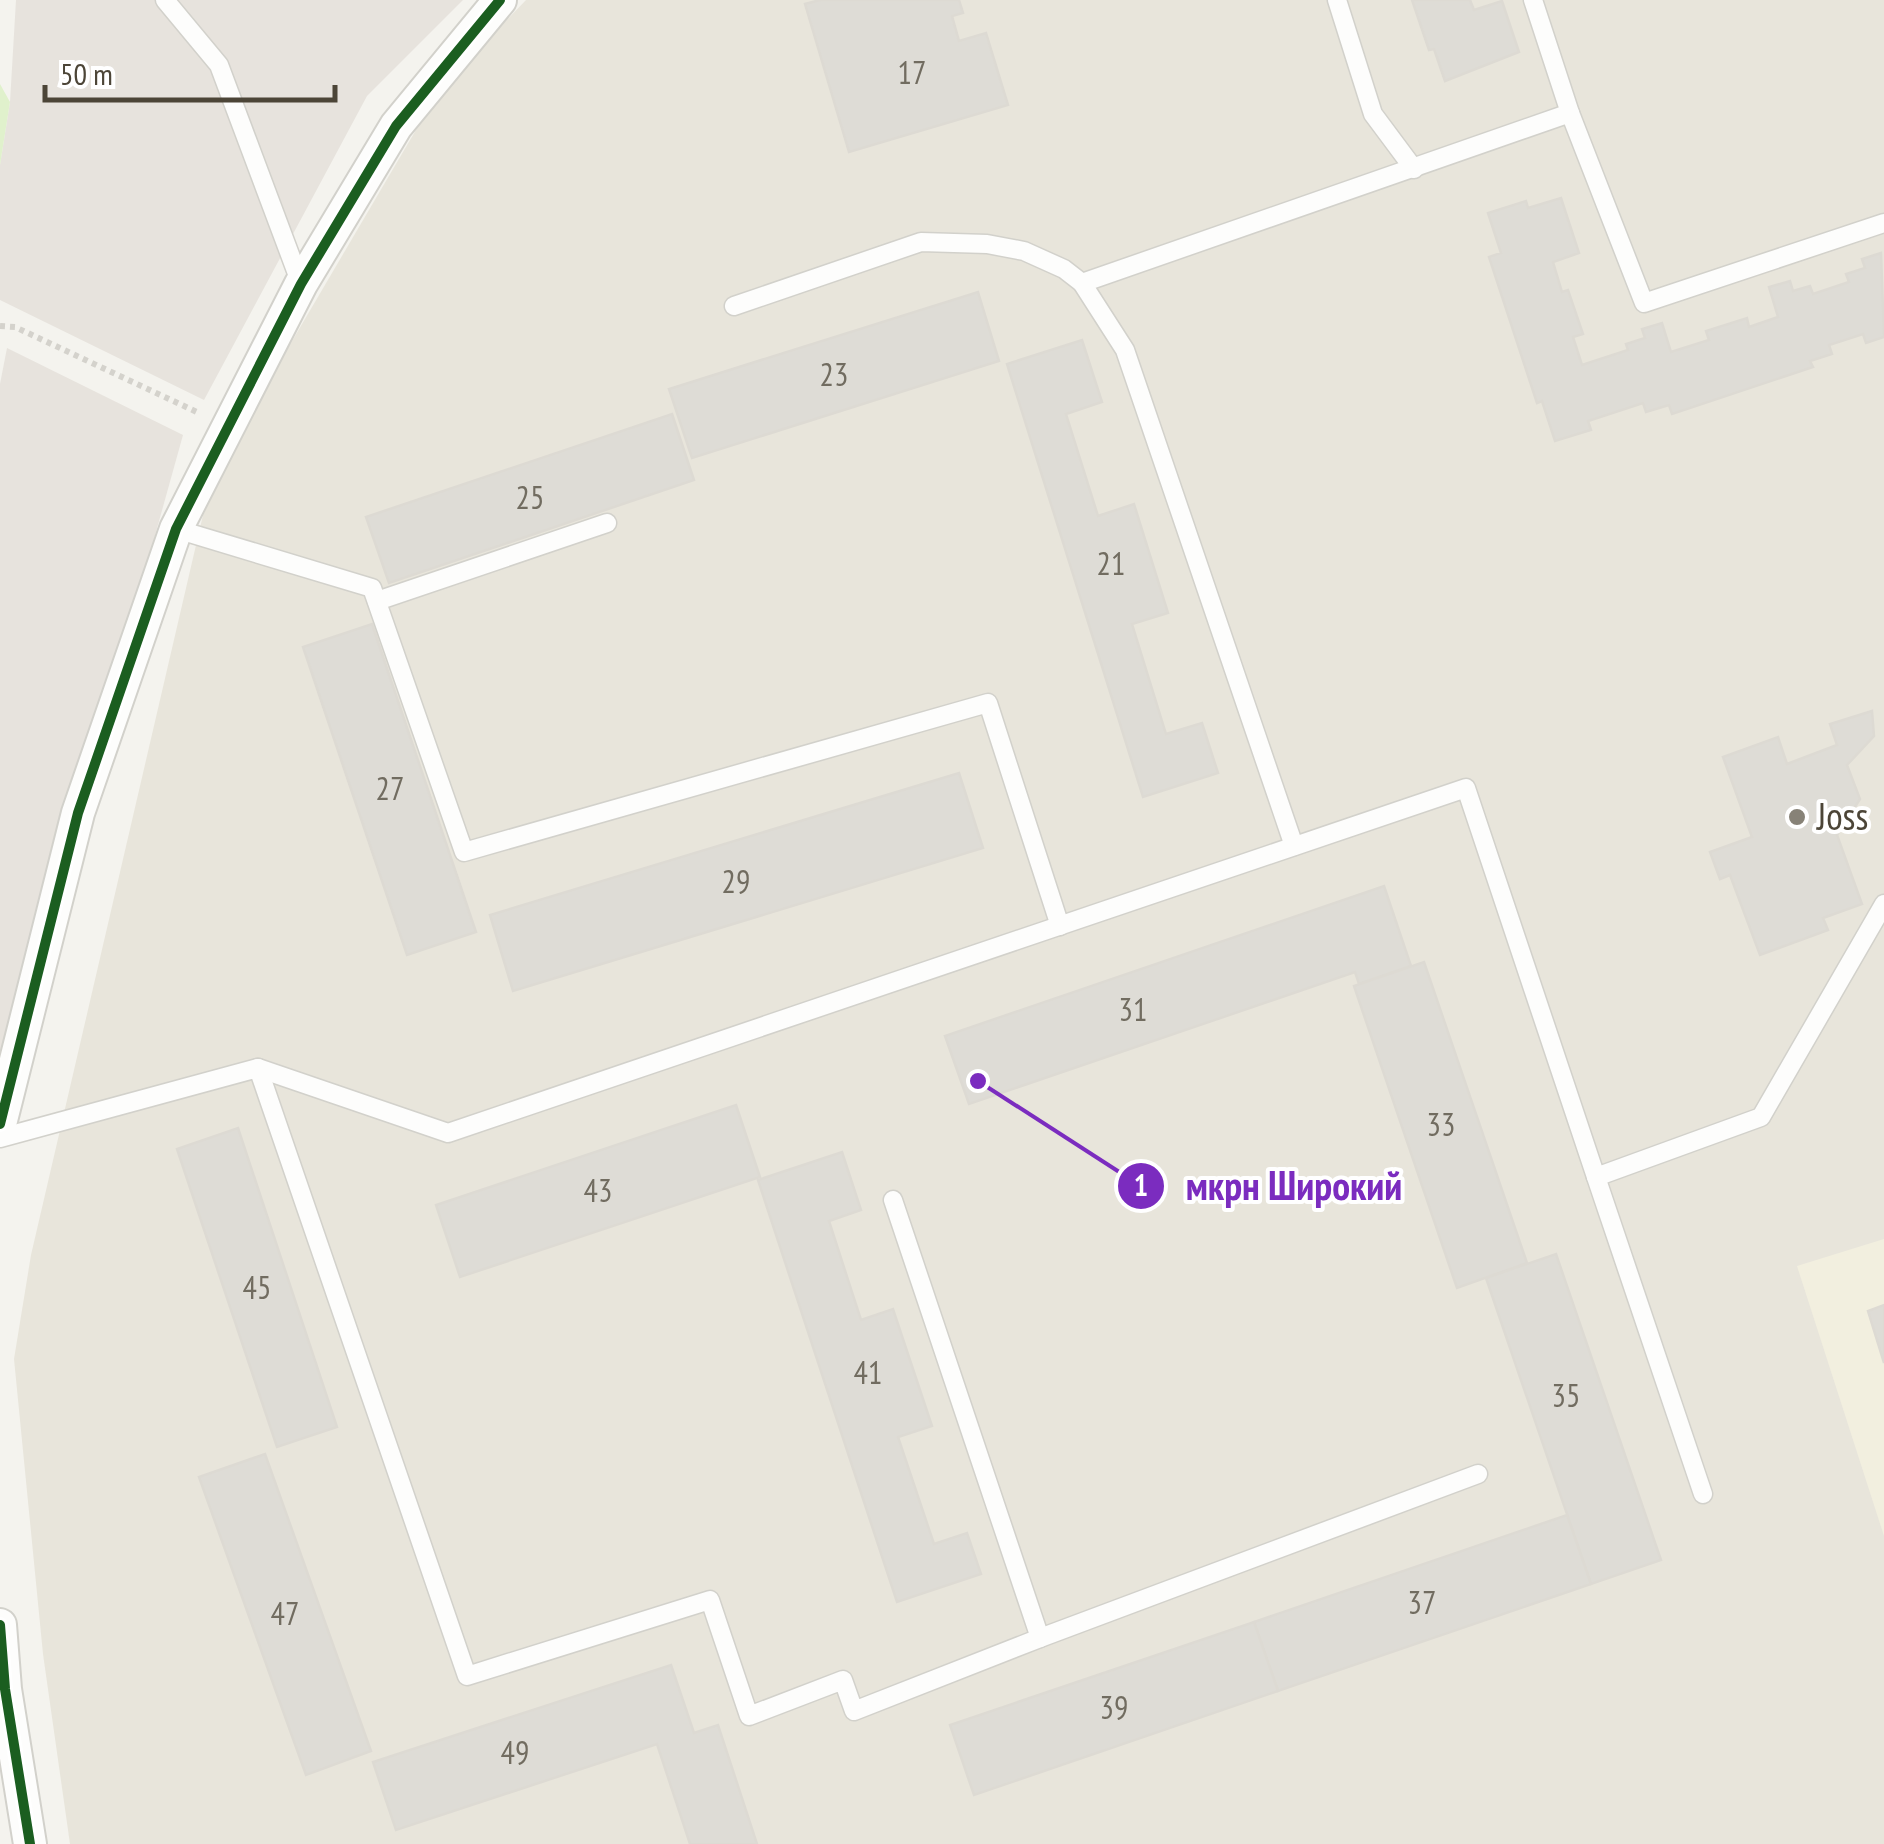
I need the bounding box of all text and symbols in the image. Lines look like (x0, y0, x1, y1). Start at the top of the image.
scale bar (45, 40, 335, 102)
house number: 17 (898, 51, 926, 93)
text: 50 m (60, 54, 113, 93)
house number: 23 (820, 353, 848, 395)
house number: 25 (516, 476, 544, 518)
house number: 21 (1097, 542, 1125, 584)
house number: 27 (376, 767, 404, 809)
place label: Joss (1816, 791, 1868, 840)
marker: Joss (1786, 806, 1808, 828)
house number: 29 (722, 860, 750, 902)
house number: 31 (1119, 988, 1147, 1030)
house number: 33 (1427, 1103, 1455, 1145)
callout: мкрн Широкий (1116, 1151, 1423, 1221)
text: мкрн Широкий (1186, 1159, 1402, 1211)
text: 1 (1134, 1165, 1148, 1204)
house number: 43 (584, 1169, 612, 1211)
house number: 45 (243, 1266, 271, 1308)
house number: 41 (854, 1351, 882, 1393)
house number: 35 (1552, 1374, 1580, 1416)
house number: 37 (1408, 1581, 1436, 1623)
house number: 47 (271, 1592, 299, 1634)
house number: 39 (1100, 1686, 1128, 1728)
house number: 49 (501, 1731, 529, 1773)

